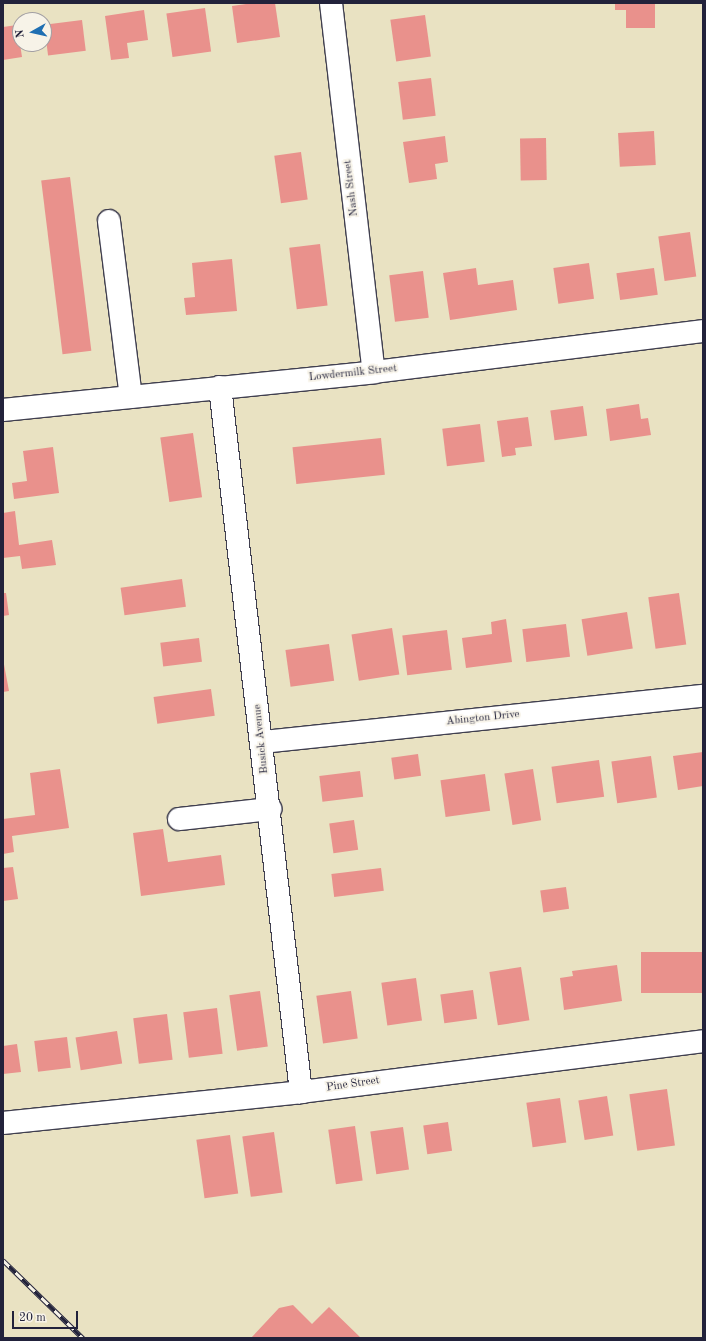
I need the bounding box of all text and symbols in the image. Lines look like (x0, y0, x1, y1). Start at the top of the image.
north arrow (12, 12, 52, 52)
text: N (15, 29, 27, 39)
street label: Nash Street (342, 159, 362, 217)
street label: Lowdermilk Street (308, 363, 398, 385)
street label: Busick Avenue (252, 704, 272, 774)
street label: Abington Drive (446, 709, 520, 729)
street label: Pine Street (326, 1075, 380, 1095)
scale bar (14, 1303, 80, 1329)
text: 20 m (19, 1312, 46, 1324)

